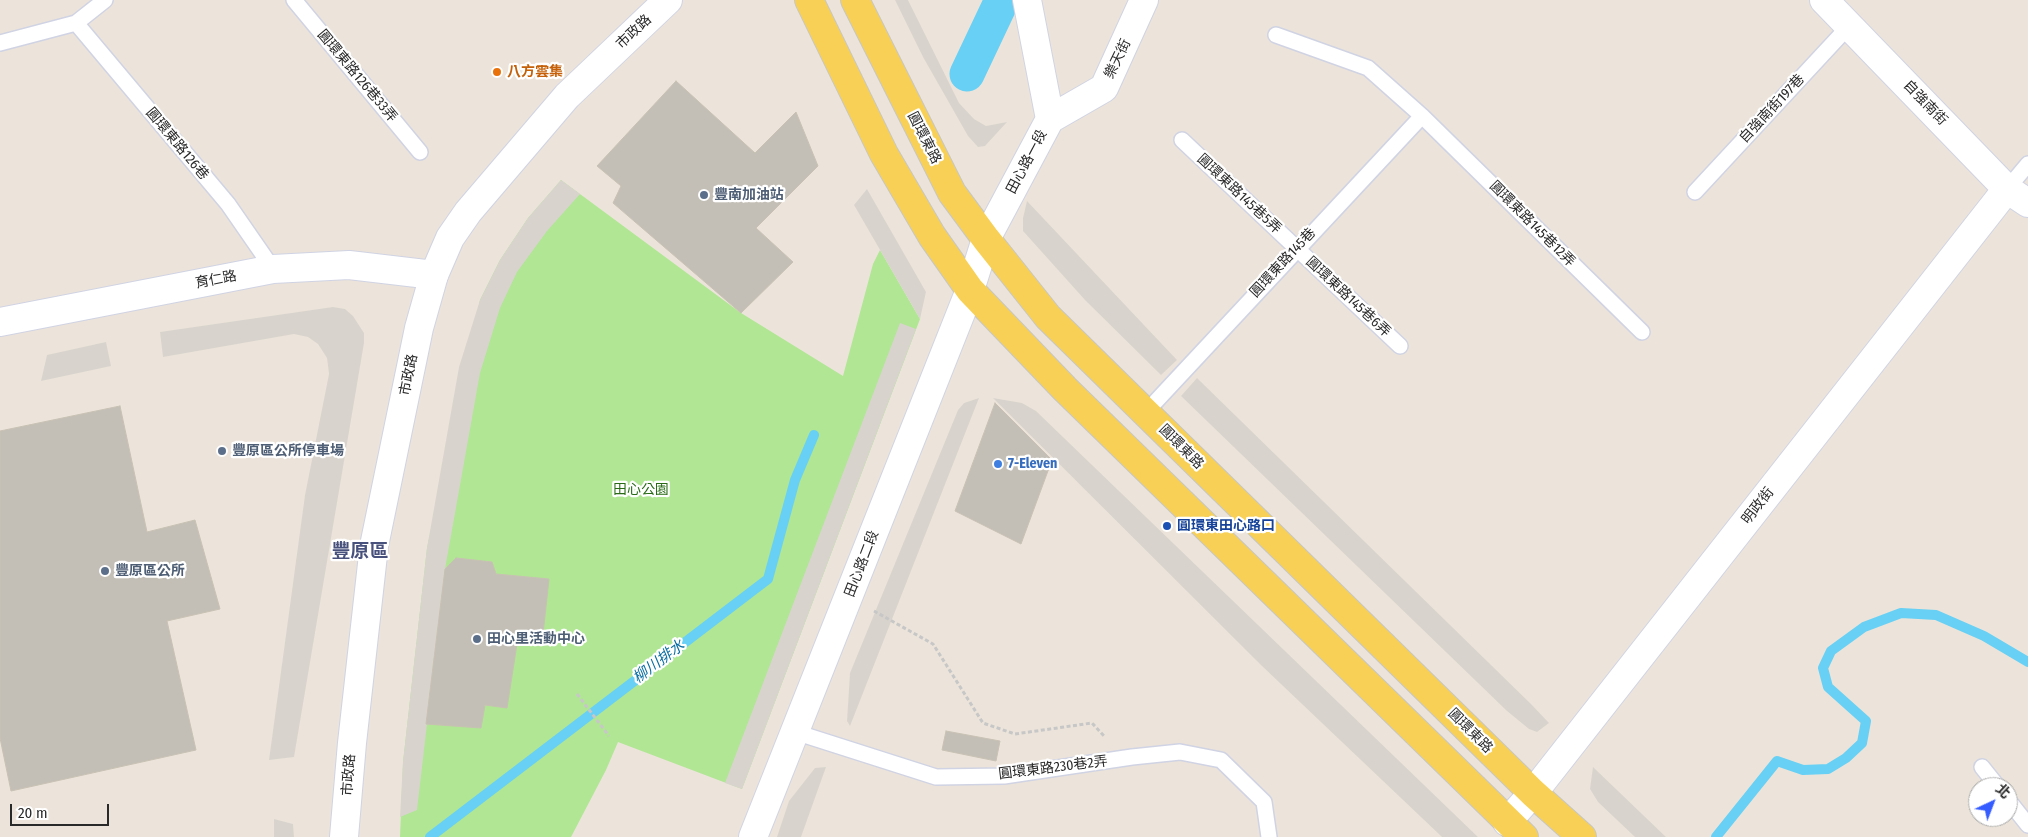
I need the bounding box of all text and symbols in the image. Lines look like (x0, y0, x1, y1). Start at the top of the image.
street label: 市政路 (613, 12, 655, 52)
street label: 圓環東路126巷33弄 (314, 26, 400, 126)
street label: 樂天街 (1101, 36, 1135, 82)
place label: 八方雲集 (507, 64, 563, 80)
marker: 八方雲集 (491, 66, 503, 78)
street label: 自強南街197巷 (1736, 71, 1808, 147)
street label: 自強南街 (1900, 77, 1950, 129)
street label: 圓環東路126巷 (142, 105, 212, 183)
street label: 圓環東路 (904, 109, 944, 167)
street label: 田心路一段 (1003, 127, 1051, 197)
street label: 圓環東路145巷5弄 (1193, 151, 1285, 237)
street label: 圓環東路145巷12弄 (1486, 178, 1578, 270)
place label: 豐南加油站 (714, 187, 784, 203)
marker: 豐南加油站 (698, 189, 710, 201)
street label: 圓環東路145巷 (1247, 225, 1319, 301)
street label: 圓環東路145巷6弄 (1302, 254, 1394, 340)
street label: 育仁路 (194, 268, 238, 292)
street label: 市政路 (397, 353, 421, 397)
street label: 圓環東路 (1155, 421, 1207, 473)
place label: 豐原區公所停車場 (232, 443, 344, 459)
marker: 豐原區公所停車場 (216, 445, 228, 457)
place label: 7-Eleven (1008, 456, 1057, 472)
marker: 7-Eleven (992, 458, 1004, 470)
park label: 田心公園 (613, 482, 669, 498)
street label: 明政街 (1738, 484, 1778, 528)
place label: 圓環東田心路口 (1177, 518, 1275, 534)
marker: 圓環東田心路口 (1161, 520, 1173, 532)
street label: 田心路二段 (842, 528, 882, 600)
district label: 豐原區 (332, 541, 388, 563)
place label: 豐原區公所 (115, 563, 185, 579)
marker: 豐原區公所 (99, 565, 111, 577)
place label: 田心里活動中心 (487, 631, 585, 647)
marker: 田心里活動中心 (471, 633, 483, 645)
water label: 柳川排水 (630, 637, 688, 687)
street label: 圓環東路 (1444, 705, 1496, 757)
street label: 市政路 (339, 753, 359, 797)
street label: 圓環東路230巷2弄 (997, 753, 1109, 783)
north arrow (1968, 777, 2018, 827)
text: 北 (1992, 780, 2014, 802)
scale bar (12, 794, 111, 826)
text: 20 m (18, 804, 48, 822)

